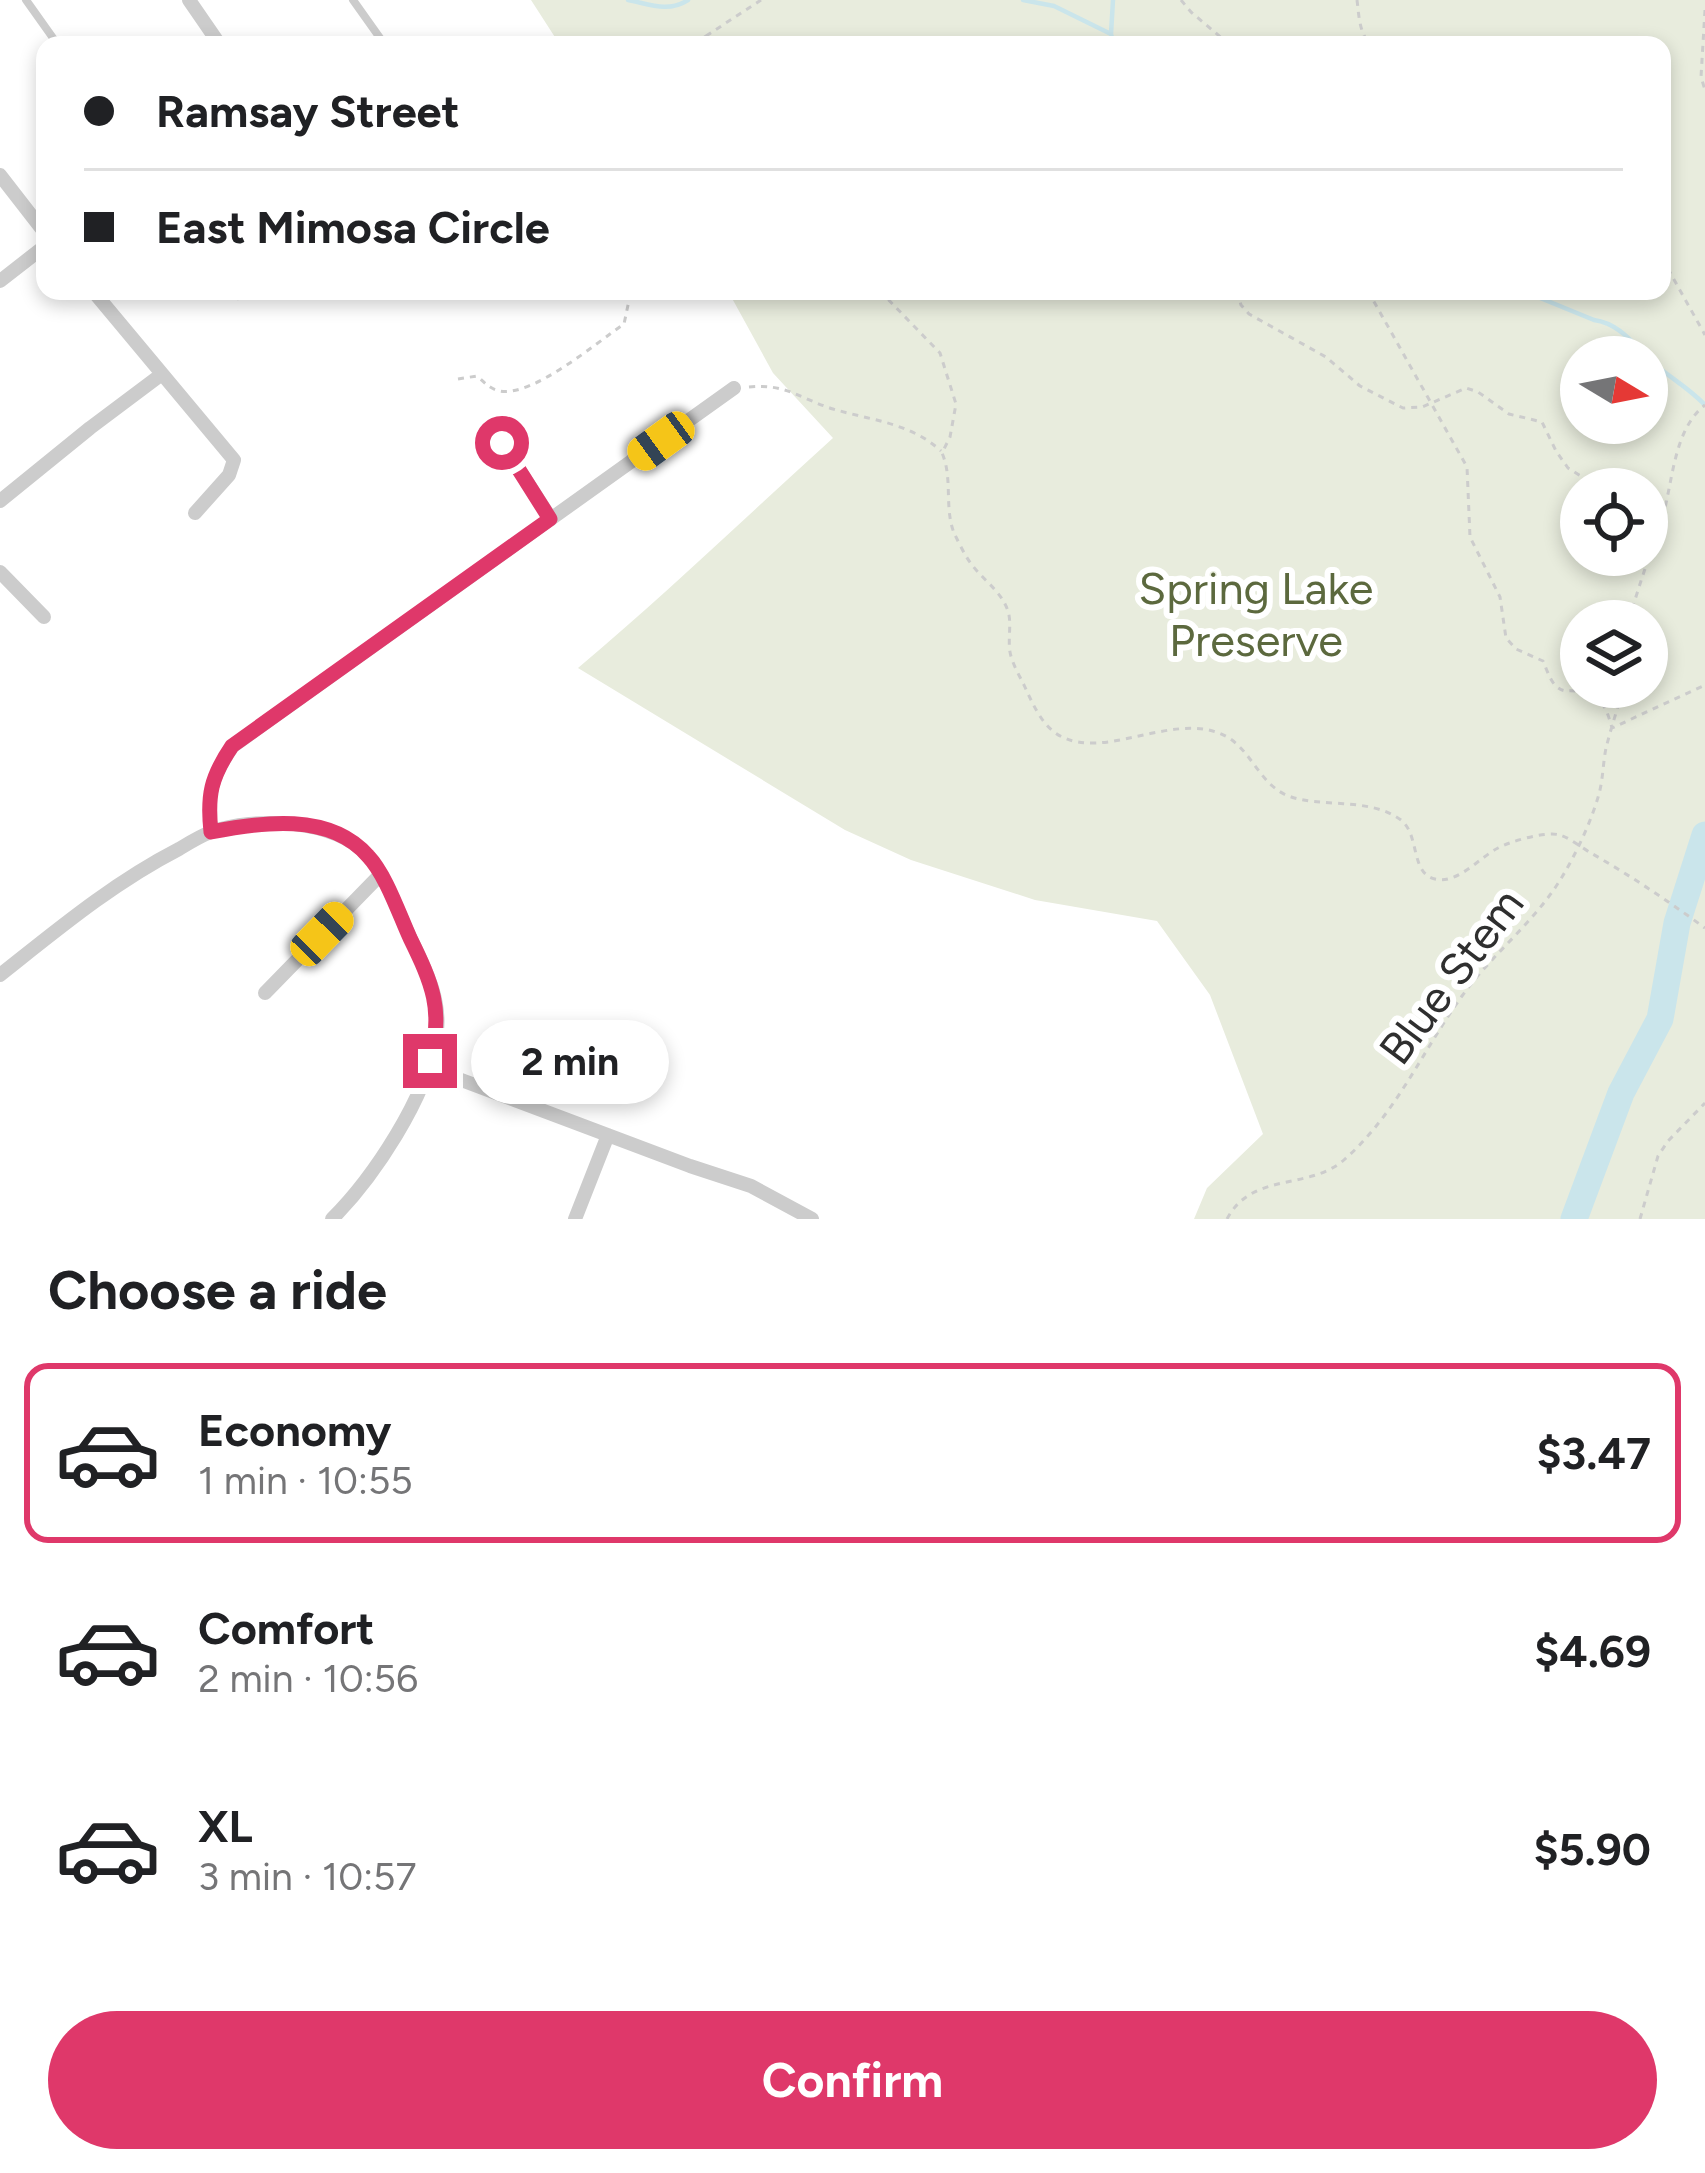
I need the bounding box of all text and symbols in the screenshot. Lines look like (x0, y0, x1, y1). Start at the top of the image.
text: Ramsay Street (156, 84, 460, 138)
text: East Mimosa Circle (156, 200, 550, 254)
north arrow (1560, 336, 1668, 444)
map controls (1560, 336, 1668, 708)
car (621, 405, 701, 477)
route start (475, 416, 529, 470)
button: locate (1560, 468, 1668, 576)
park label: Spring Lake Preserve (1139, 561, 1373, 667)
button: layers (1560, 600, 1668, 708)
street label: Blue Stem (1368, 878, 1534, 1074)
car (284, 896, 360, 972)
callout: 2 min (472, 1019, 670, 1103)
route end (403, 1034, 457, 1088)
text: 2 min (521, 1038, 619, 1085)
text: Choose a ride (48, 1258, 387, 1323)
icon: car (54, 1399, 162, 1507)
text: Economy (198, 1403, 391, 1457)
text: $3.47 (1536, 1426, 1651, 1480)
text: 1 min · 10:55 (198, 1457, 413, 1504)
icon: car (54, 1597, 162, 1705)
text: Comfort (198, 1601, 374, 1655)
text: $4.69 (1534, 1624, 1651, 1678)
text: 2 min · 10:56 (198, 1655, 418, 1702)
icon: car (54, 1795, 162, 1903)
text: XL (198, 1799, 253, 1853)
text: $5.90 (1534, 1822, 1651, 1876)
text: 3 min · 10:57 (198, 1853, 416, 1900)
button: Confirm (48, 2011, 1657, 2149)

